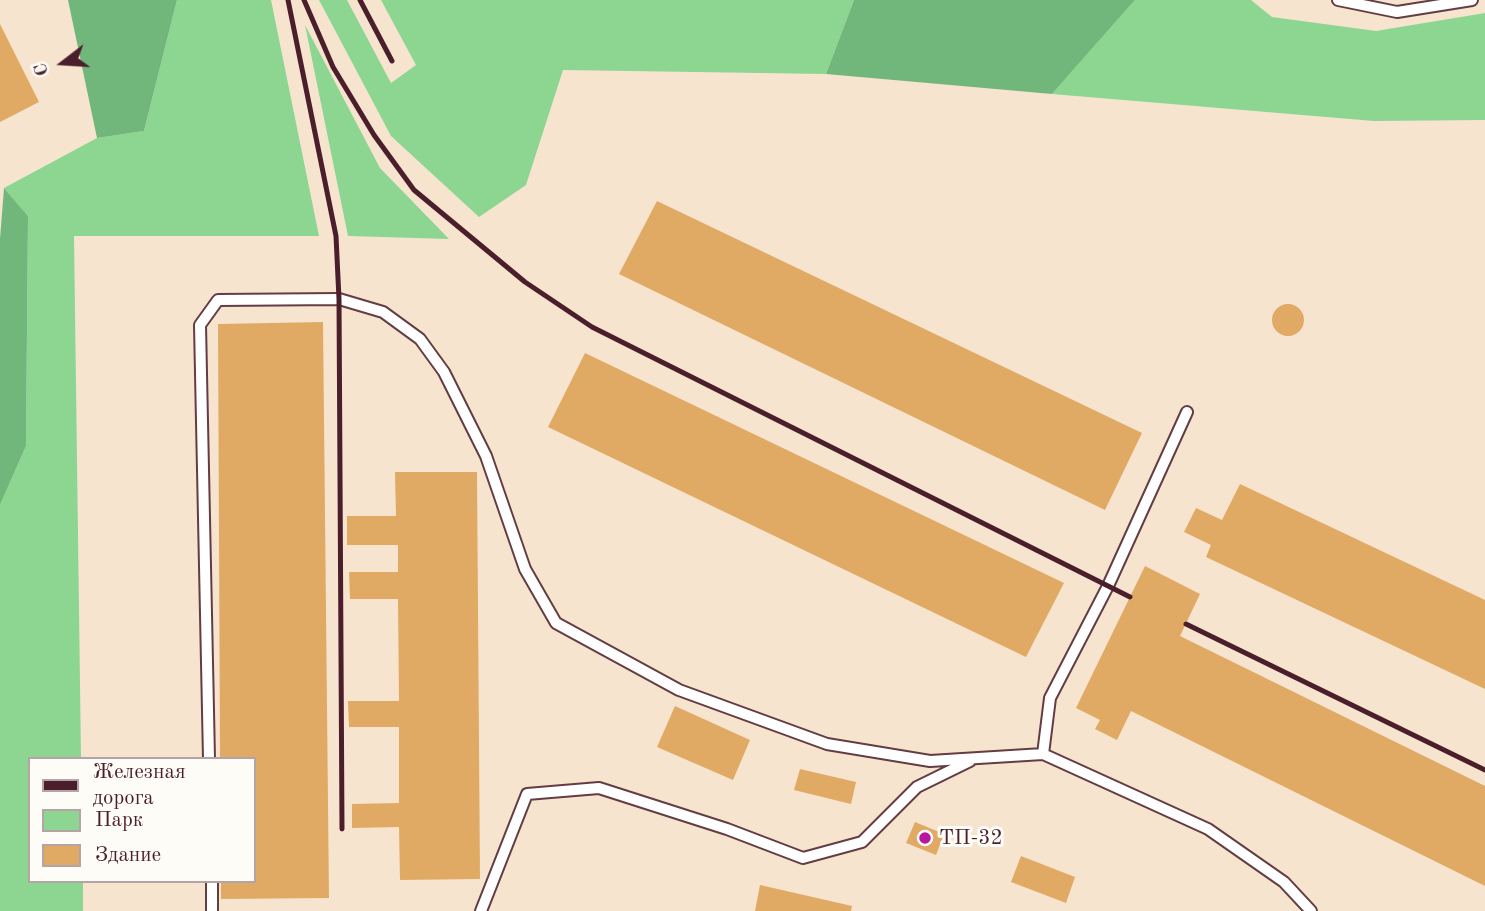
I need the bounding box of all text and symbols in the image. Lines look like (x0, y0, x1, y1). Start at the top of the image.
north arrow (28, 28, 98, 98)
text: С (32, 61, 53, 78)
legend (28, 757, 256, 883)
text: Железная дорога (93, 762, 186, 809)
text: Парк (95, 810, 143, 831)
place label: ТП-32 (939, 825, 1003, 851)
marker: ТП-32 (917, 830, 933, 846)
text: Здание (95, 845, 161, 866)

